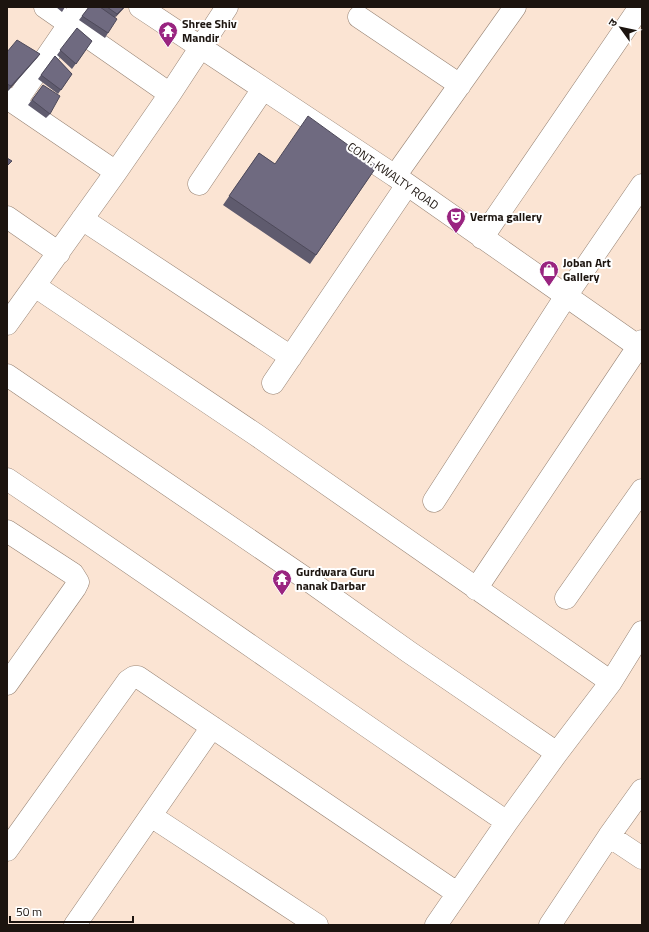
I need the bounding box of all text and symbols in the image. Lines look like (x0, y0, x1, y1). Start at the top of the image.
north arrow (601, 8, 641, 48)
place label: Shree Shiv Mandir (182, 14, 237, 47)
text: उ (604, 15, 621, 30)
temple icon: Shree Shiv Mandir (157, 20, 179, 48)
street label: CONT. KWALTY ROAD (344, 137, 443, 214)
theatre icon: Verma gallery (445, 206, 467, 234)
place label: Verma gallery (470, 207, 542, 226)
place label: Joban Art Gallery (563, 253, 612, 286)
shop icon: Joban Art Gallery (538, 259, 560, 287)
place label: Gurdwara Guru nanak Darbar (296, 562, 375, 595)
temple icon: Gurdwara Guru nanak Darbar (271, 568, 293, 596)
scale bar (10, 898, 133, 924)
text: 50 m (16, 902, 42, 921)

